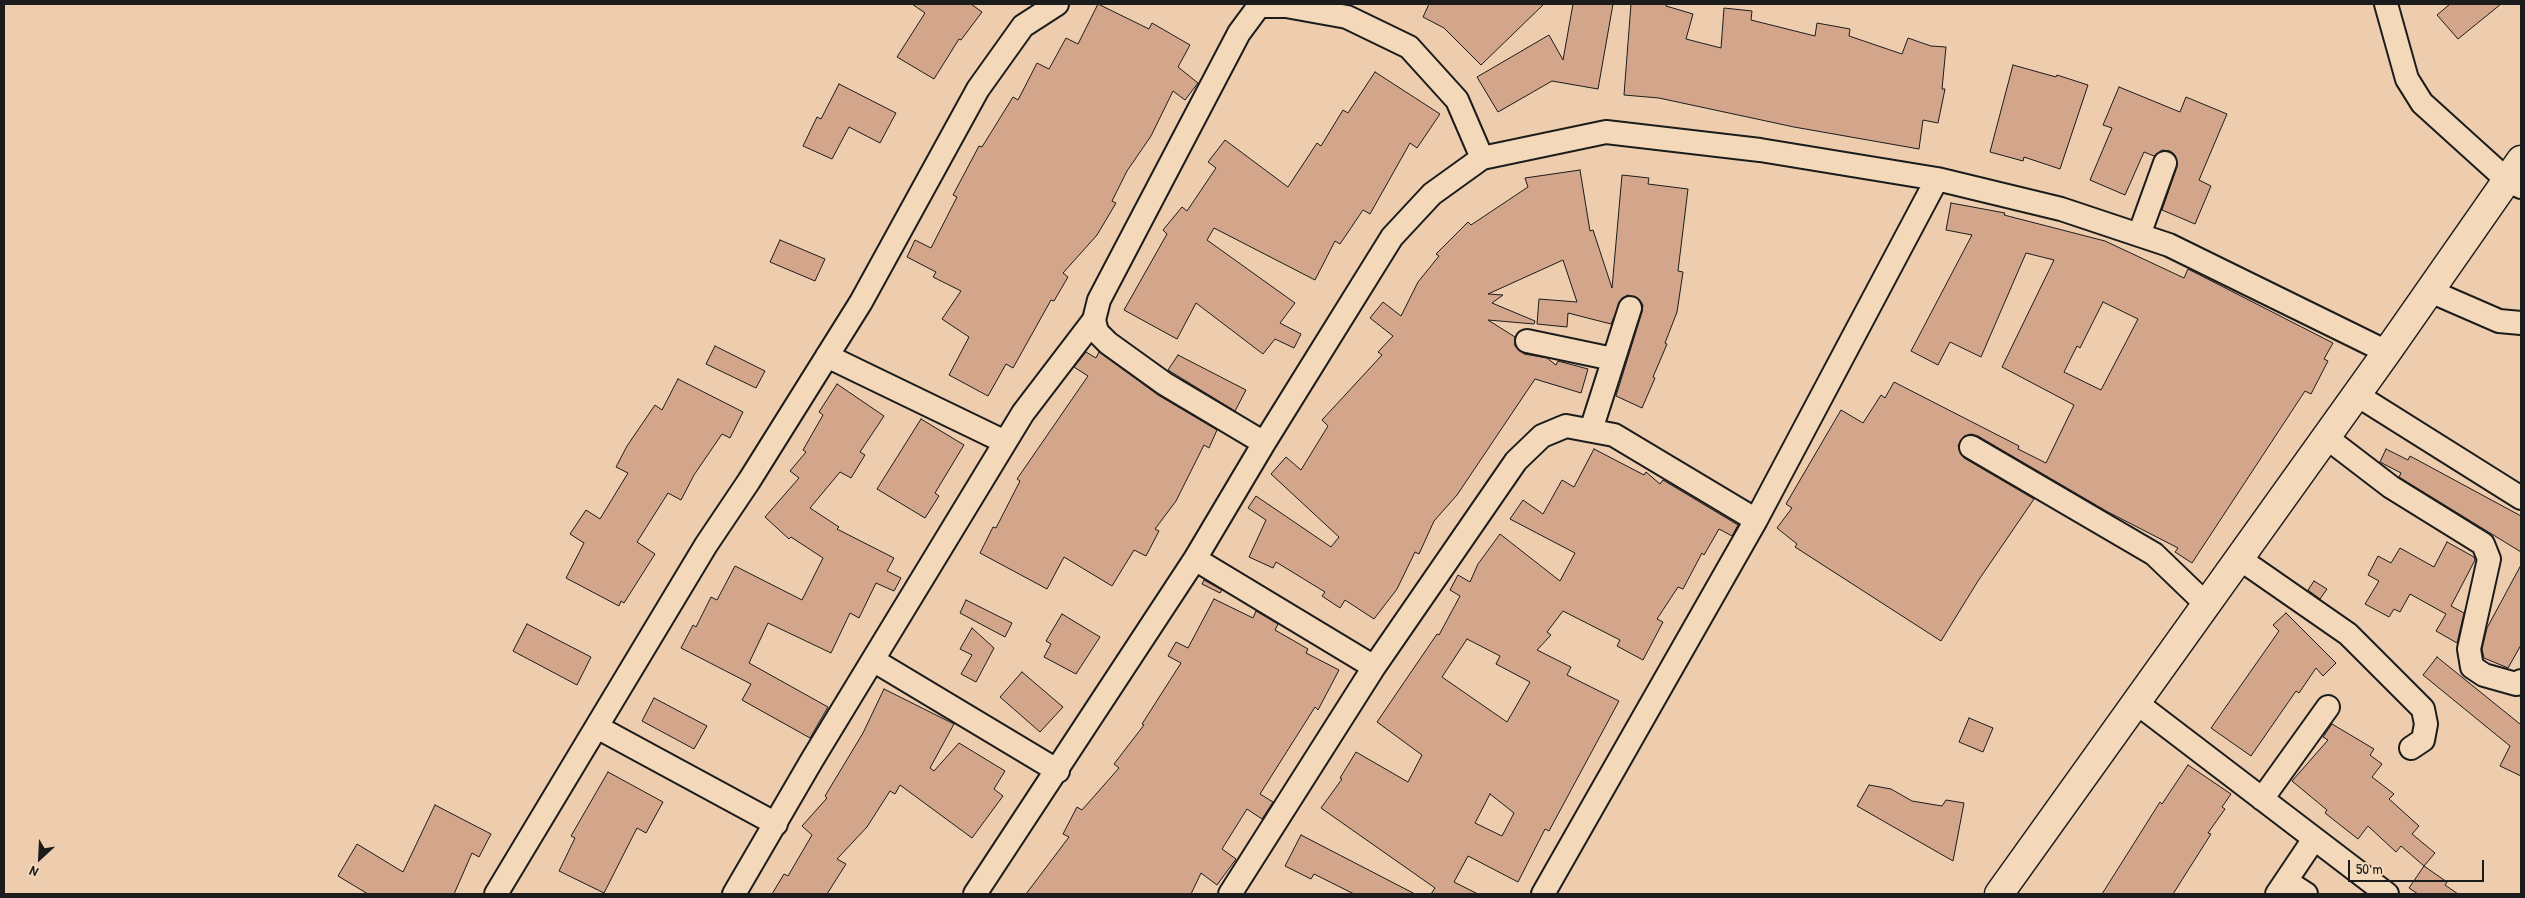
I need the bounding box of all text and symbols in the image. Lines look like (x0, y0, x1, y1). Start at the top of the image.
north arrow (15, 833, 65, 883)
scale bar (2350, 850, 2486, 882)
text: 50 m (2356, 858, 2383, 879)
text: N (26, 862, 41, 882)

